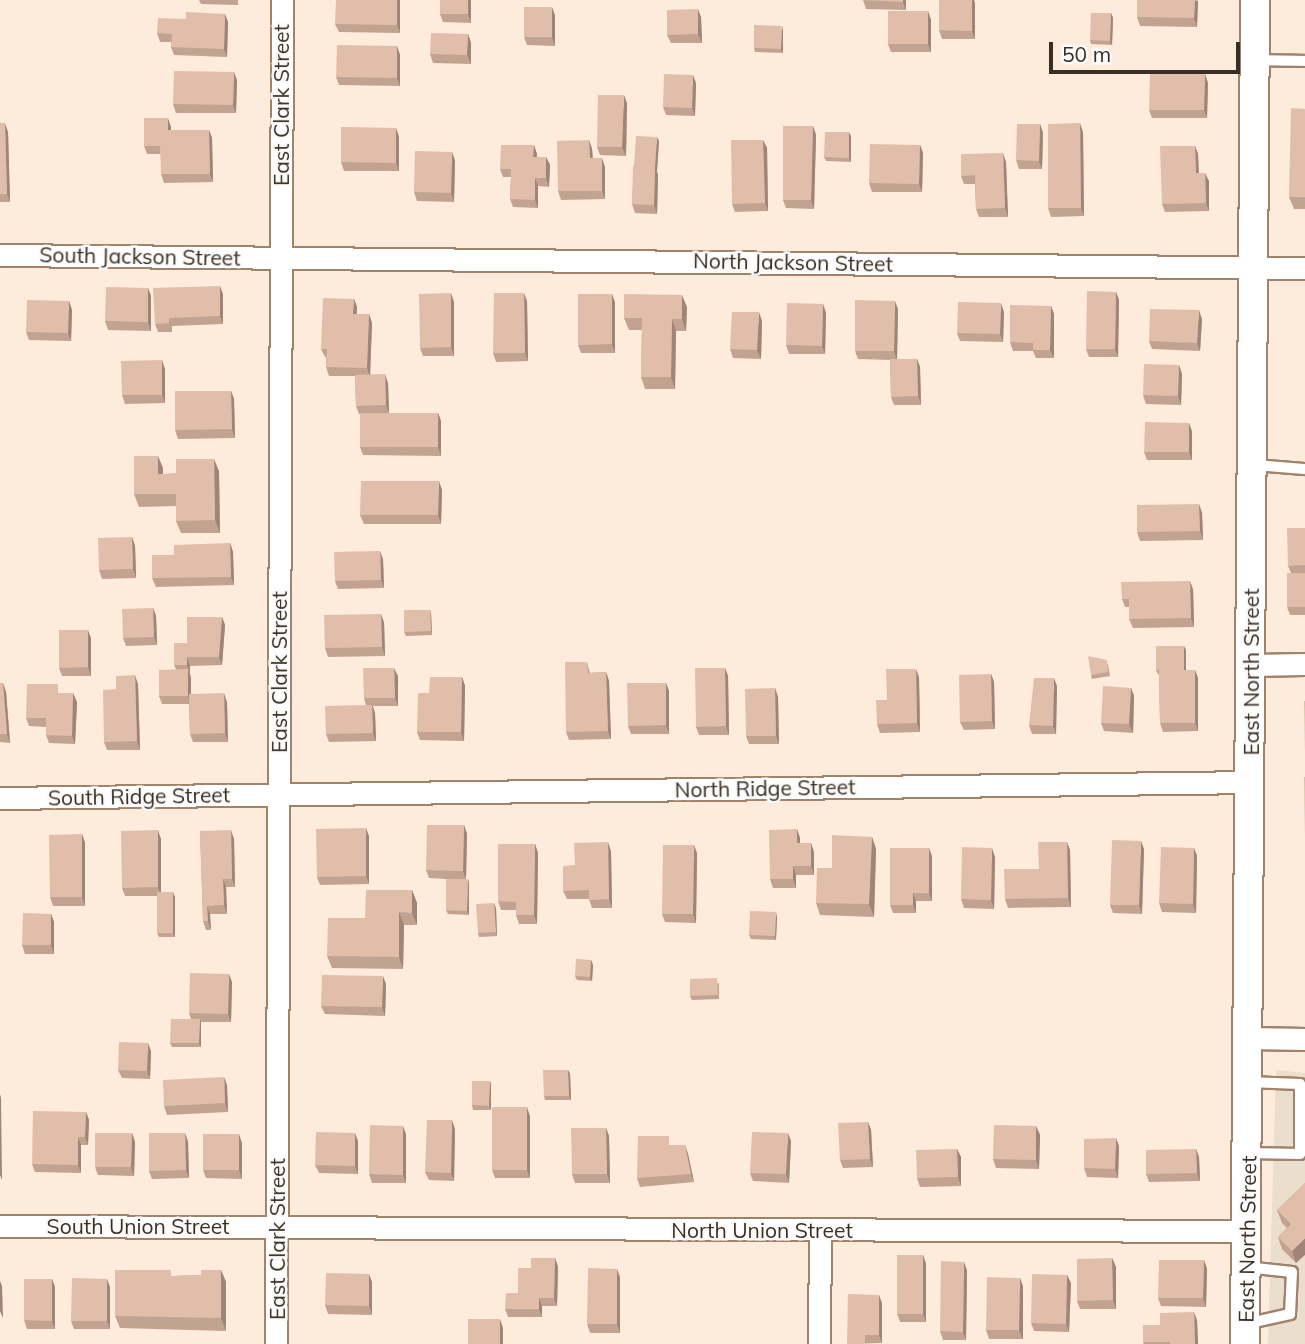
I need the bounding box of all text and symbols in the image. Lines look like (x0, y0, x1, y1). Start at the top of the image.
street label: East Clark Street (268, 24, 294, 186)
scale bar (1053, 28, 1244, 72)
text: 50 m (1062, 41, 1111, 67)
street label: South Jackson Street (39, 242, 241, 270)
street label: North Jackson Street (693, 248, 893, 276)
street label: East North Street (1238, 589, 1264, 755)
street label: East Clark Street (266, 591, 292, 753)
street label: North Ridge Street (674, 774, 856, 802)
street label: South Ridge Street (48, 782, 230, 810)
street label: East North Street (1233, 1155, 1261, 1323)
street label: East Clark Street (264, 1158, 290, 1320)
street label: South Union Street (47, 1213, 229, 1239)
street label: North Union Street (671, 1217, 853, 1243)

